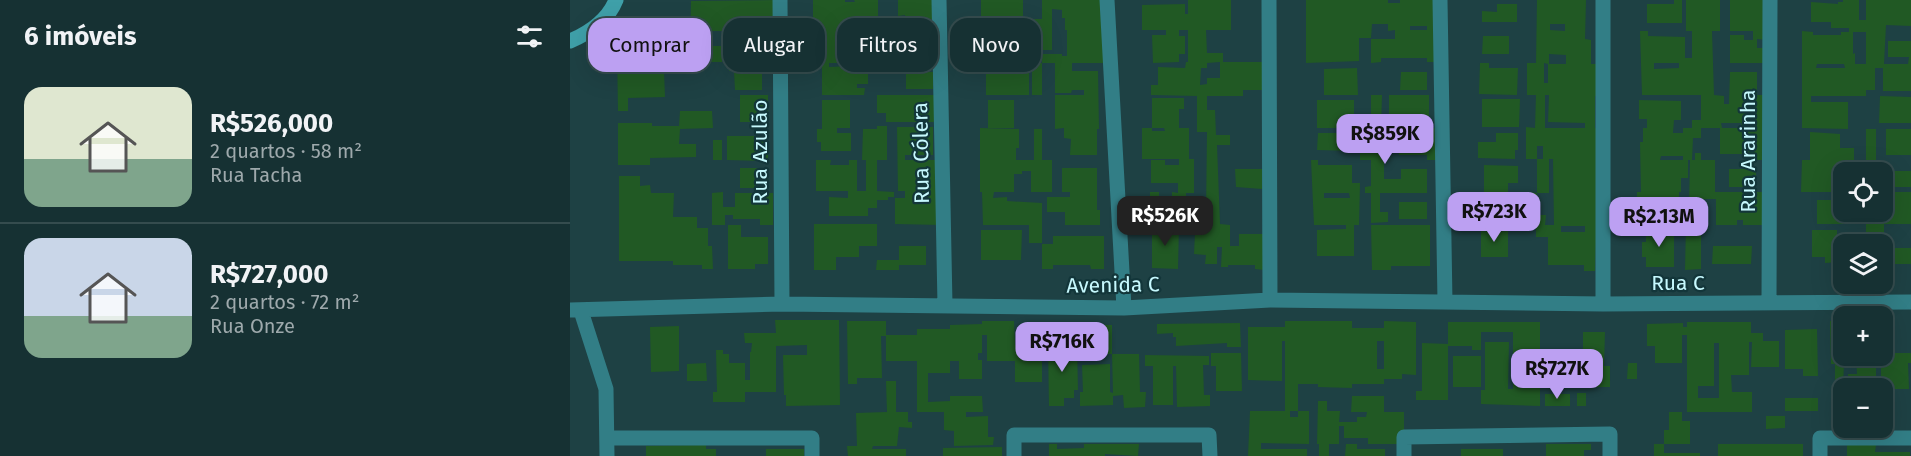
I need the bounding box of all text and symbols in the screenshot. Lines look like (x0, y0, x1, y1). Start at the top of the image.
chip: Comprar (588, 18, 711, 72)
chip: Alugar (723, 18, 825, 72)
chip: Filtros (837, 18, 938, 72)
chip: Novo (950, 18, 1041, 72)
icon: filters (513, 20, 546, 53)
text: 6 imóveis (24, 21, 136, 52)
street label: Rua Ararinha (1735, 90, 1761, 212)
street label: Rua Azulão (747, 100, 773, 204)
street label: Rua Cólera (907, 102, 935, 204)
text: R$526,000 (210, 108, 333, 139)
icon: home (72, 111, 144, 183)
pin: R$859K (1336, 114, 1434, 165)
text: R$859K (1350, 121, 1420, 145)
text: 2 quartos · 58 m² (210, 139, 362, 163)
map controls (1833, 162, 1893, 438)
button: locate (1833, 162, 1893, 222)
text: Rua Tacha (210, 163, 302, 187)
pin: R$723K (1445, 192, 1543, 243)
pin: R$526K (1116, 196, 1214, 247)
pin: R$2.13M (1604, 197, 1714, 248)
text: R$723K (1461, 199, 1527, 223)
text: R$526K (1131, 203, 1199, 227)
text: R$2.13M (1623, 204, 1695, 228)
button: layers (1833, 234, 1893, 294)
text: R$727,000 (210, 259, 328, 290)
icon: home (72, 262, 144, 334)
street label: Rua C (1651, 270, 1705, 296)
street label: Avenida C (1066, 271, 1160, 299)
text: 2 quartos · 72 m² (210, 290, 360, 314)
button: + (1833, 306, 1893, 366)
text: Rua Onze (210, 314, 295, 338)
pin: R$716K (1013, 322, 1111, 373)
text: R$716K (1029, 329, 1095, 353)
pin: R$727K (1508, 349, 1606, 400)
text: R$727K (1525, 356, 1589, 380)
button: − (1833, 378, 1893, 438)

